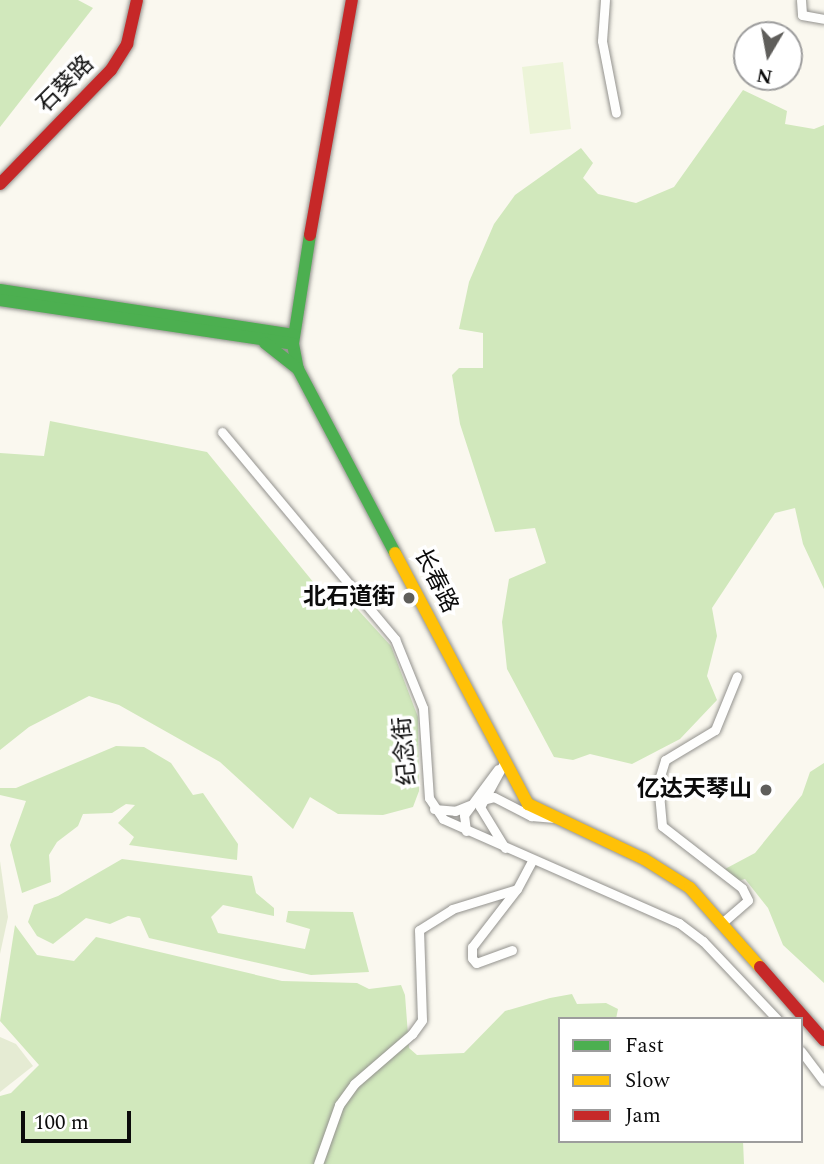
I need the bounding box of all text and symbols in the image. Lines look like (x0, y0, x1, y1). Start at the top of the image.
north arrow (733, 21, 803, 91)
street label: 石葵路 (32, 51, 100, 119)
text: N (754, 60, 775, 91)
street label: 长春路 (407, 544, 463, 618)
place label: 北石道街 (303, 584, 395, 612)
marker: 北石道街 (401, 590, 417, 606)
street label: 纪念街 (389, 715, 423, 787)
place label: 亿达天琴山 (637, 776, 752, 804)
marker: 亿达天琴山 (758, 782, 774, 798)
legend (558, 1017, 803, 1143)
text: Fast (625, 1030, 664, 1062)
text: Slow (625, 1065, 669, 1097)
scale bar (24, 1098, 135, 1142)
text: Jam (625, 1100, 661, 1132)
text: 100 m (34, 1107, 89, 1139)

